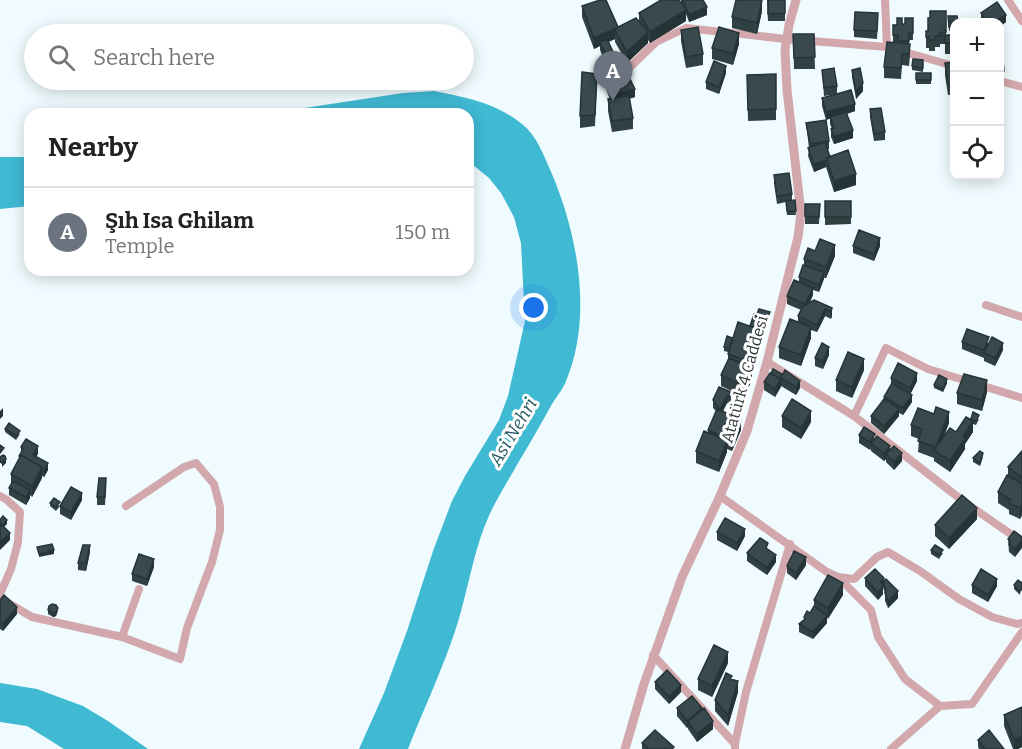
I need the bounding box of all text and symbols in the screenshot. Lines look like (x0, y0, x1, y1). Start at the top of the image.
map controls (950, 18, 1004, 180)
button: + (950, 18, 1004, 72)
search box (24, 24, 474, 90)
icon: search (45, 41, 78, 74)
text: Search here (93, 44, 215, 71)
pin: A (594, 51, 632, 101)
button: − (950, 72, 1004, 126)
button: locate (950, 126, 1004, 180)
text: Nearby (48, 132, 138, 163)
text: Şıh Isa Ghilam (105, 207, 254, 234)
text: A (60, 220, 75, 244)
text: 150 m (395, 220, 450, 244)
text: Temple (105, 234, 174, 258)
your location (519, 293, 548, 322)
street label: Atatürk 4 Caddesi (717, 313, 772, 445)
water label: Asi Nehri (484, 394, 542, 471)

